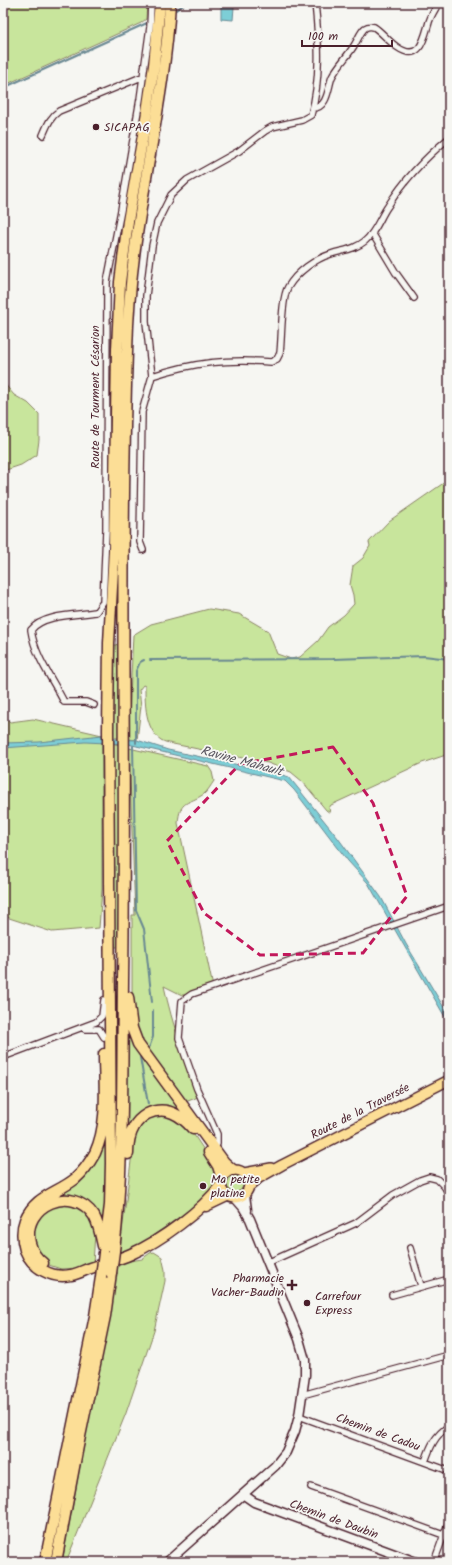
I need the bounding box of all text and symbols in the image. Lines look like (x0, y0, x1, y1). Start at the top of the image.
scale bar (302, 22, 392, 48)
text: 100 m (308, 27, 339, 46)
place label: SICAPAG (104, 118, 150, 137)
marker: SICAPAG (91, 122, 101, 132)
street label: Route de Tourment Césarion (86, 325, 105, 469)
water label: Ravine Mahault (198, 740, 287, 783)
street label: Route de la Traversée (307, 1078, 414, 1145)
place label: Ma petite platine (210, 1170, 260, 1203)
marker: Ma petite platine (198, 1181, 208, 1191)
place label: Pharmacie Vacher-Baudin (211, 1269, 285, 1302)
marker: Pharmacie Vacher-Baudin (287, 1280, 297, 1290)
place label: Carrefour Express (315, 1287, 362, 1320)
marker: Carrefour Express (302, 1298, 312, 1308)
street label: Chemin de Cadou (333, 1408, 423, 1457)
street label: Chemin de Daubin (287, 1495, 381, 1544)

